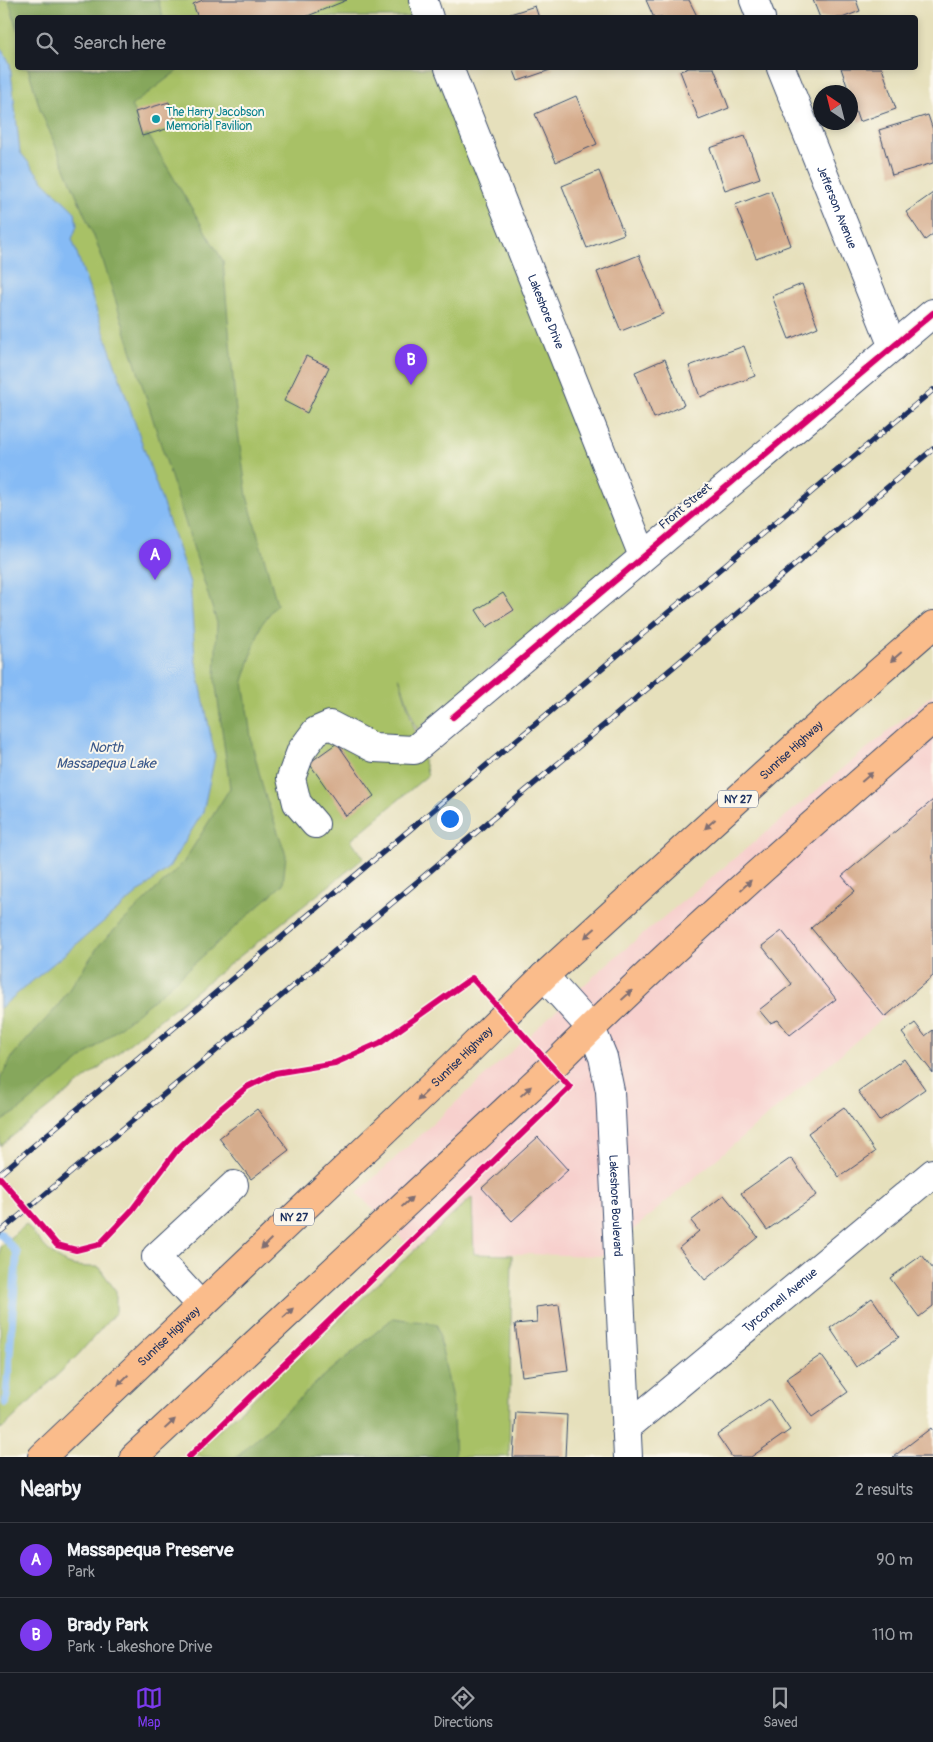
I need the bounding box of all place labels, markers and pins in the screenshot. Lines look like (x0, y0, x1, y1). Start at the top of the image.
place label: The Harry Jacobson Memorial Pavilion (166, 105, 265, 134)
marker: The Harry Jacobson Memorial Pavilion (150, 113, 162, 125)
pin: B (395, 344, 427, 385)
pin: A (139, 539, 171, 580)

